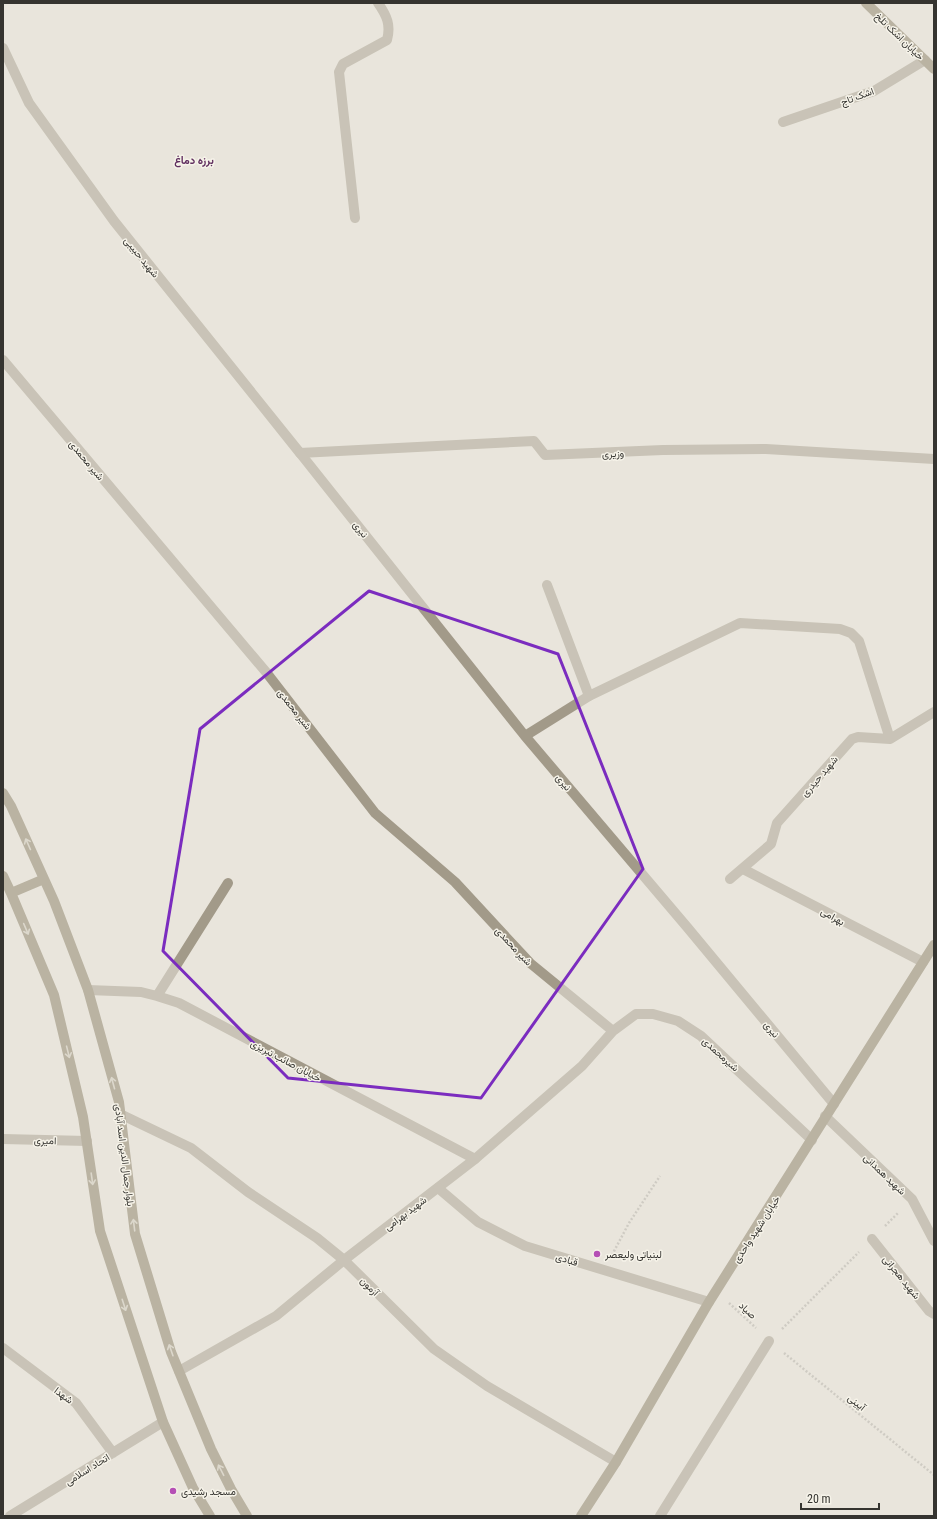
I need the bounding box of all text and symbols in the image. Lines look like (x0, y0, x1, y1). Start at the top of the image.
street label: خیابان اشک تلخ (873, 11, 926, 63)
street label: اشک تاج (839, 85, 876, 108)
district label: برزه دماغ (174, 154, 214, 168)
street label: شهید حبیبی (121, 235, 161, 280)
street label: شیر محمدی (66, 438, 106, 483)
street label: وزیری (602, 448, 624, 460)
street label: نیری (350, 519, 370, 540)
street label: شیر محمدی (275, 687, 314, 732)
street label: شهید حیدری (799, 754, 841, 800)
street label: نیری (553, 772, 574, 793)
one-way arrow (24, 838, 31, 850)
street label: بهرامی (818, 905, 847, 928)
one-way arrow (23, 922, 31, 934)
street label: شیر محمدی (492, 925, 534, 969)
street label: نیری (761, 1019, 782, 1040)
street label: شیرمحمدی (700, 1035, 741, 1074)
street label: خیابان صائب تبریزی (248, 1037, 323, 1085)
one-way arrow (64, 1045, 72, 1058)
one-way arrow (109, 1077, 117, 1090)
street label: بلوار جمال الدین اسد آبادی (112, 1103, 136, 1207)
street label: امیری (34, 1135, 56, 1147)
street label: شهید همدانی (861, 1152, 908, 1198)
one-way arrow (88, 1172, 96, 1185)
street label: شهید بهرامی (382, 1194, 429, 1234)
street label: خیابان شهید واحدی (731, 1194, 783, 1265)
one-way arrow (130, 1219, 138, 1232)
marker: لبنیاتی ولیعصر (592, 1249, 602, 1259)
place label: لبنیاتی ولیعصر (604, 1249, 662, 1261)
street label: قبادی (554, 1251, 580, 1269)
street label: شهید هجرانی (880, 1253, 923, 1302)
street label: آزمون (357, 1275, 382, 1299)
one-way arrow (121, 1298, 128, 1311)
street label: صیاد (736, 1300, 758, 1322)
one-way arrow (167, 1344, 174, 1357)
street label: شهدا (52, 1385, 75, 1407)
street label: آیینی (845, 1392, 868, 1414)
street label: اتحاد اسلامی (63, 1451, 112, 1488)
one-way arrow (217, 1464, 224, 1476)
scale bar (801, 1485, 879, 1511)
marker: مسجد رشیدی (168, 1486, 178, 1496)
place label: مسجد رشیدی (181, 1486, 236, 1498)
text: 20 m (807, 1492, 831, 1506)

